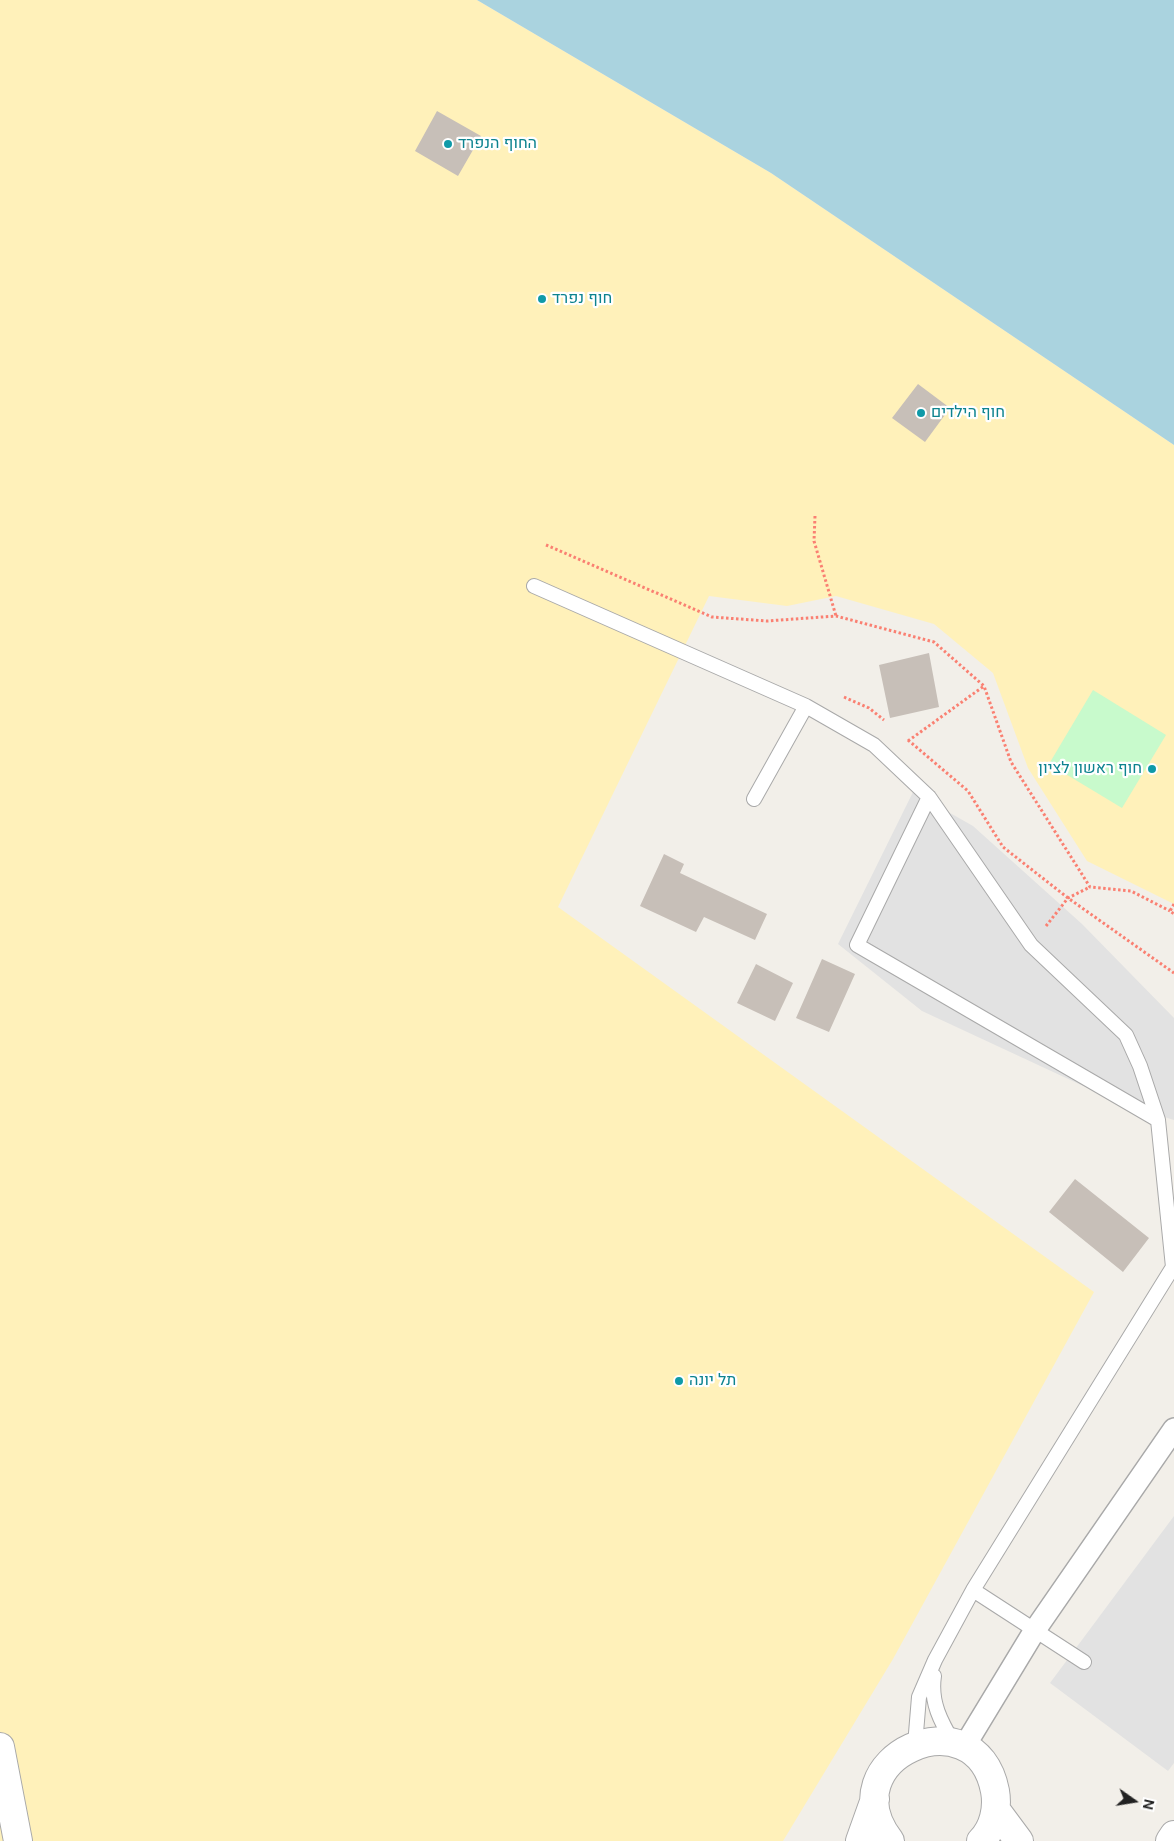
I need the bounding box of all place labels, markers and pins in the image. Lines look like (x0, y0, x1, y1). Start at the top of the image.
place label: החוף הנפרד (458, 134, 537, 154)
marker: החוף הנפרד (442, 138, 454, 150)
place label: חוף נפרד (552, 289, 612, 309)
marker: חוף נפרד (536, 293, 548, 305)
place label: חוף הילדים (931, 403, 1005, 423)
marker: חוף הילדים (915, 407, 927, 419)
place label: חוף ראשון לציון (1038, 759, 1142, 779)
marker: חוף ראשון לציון (1146, 763, 1158, 775)
place label: תל יונה (689, 1371, 736, 1391)
marker: תל יונה (673, 1375, 685, 1387)

